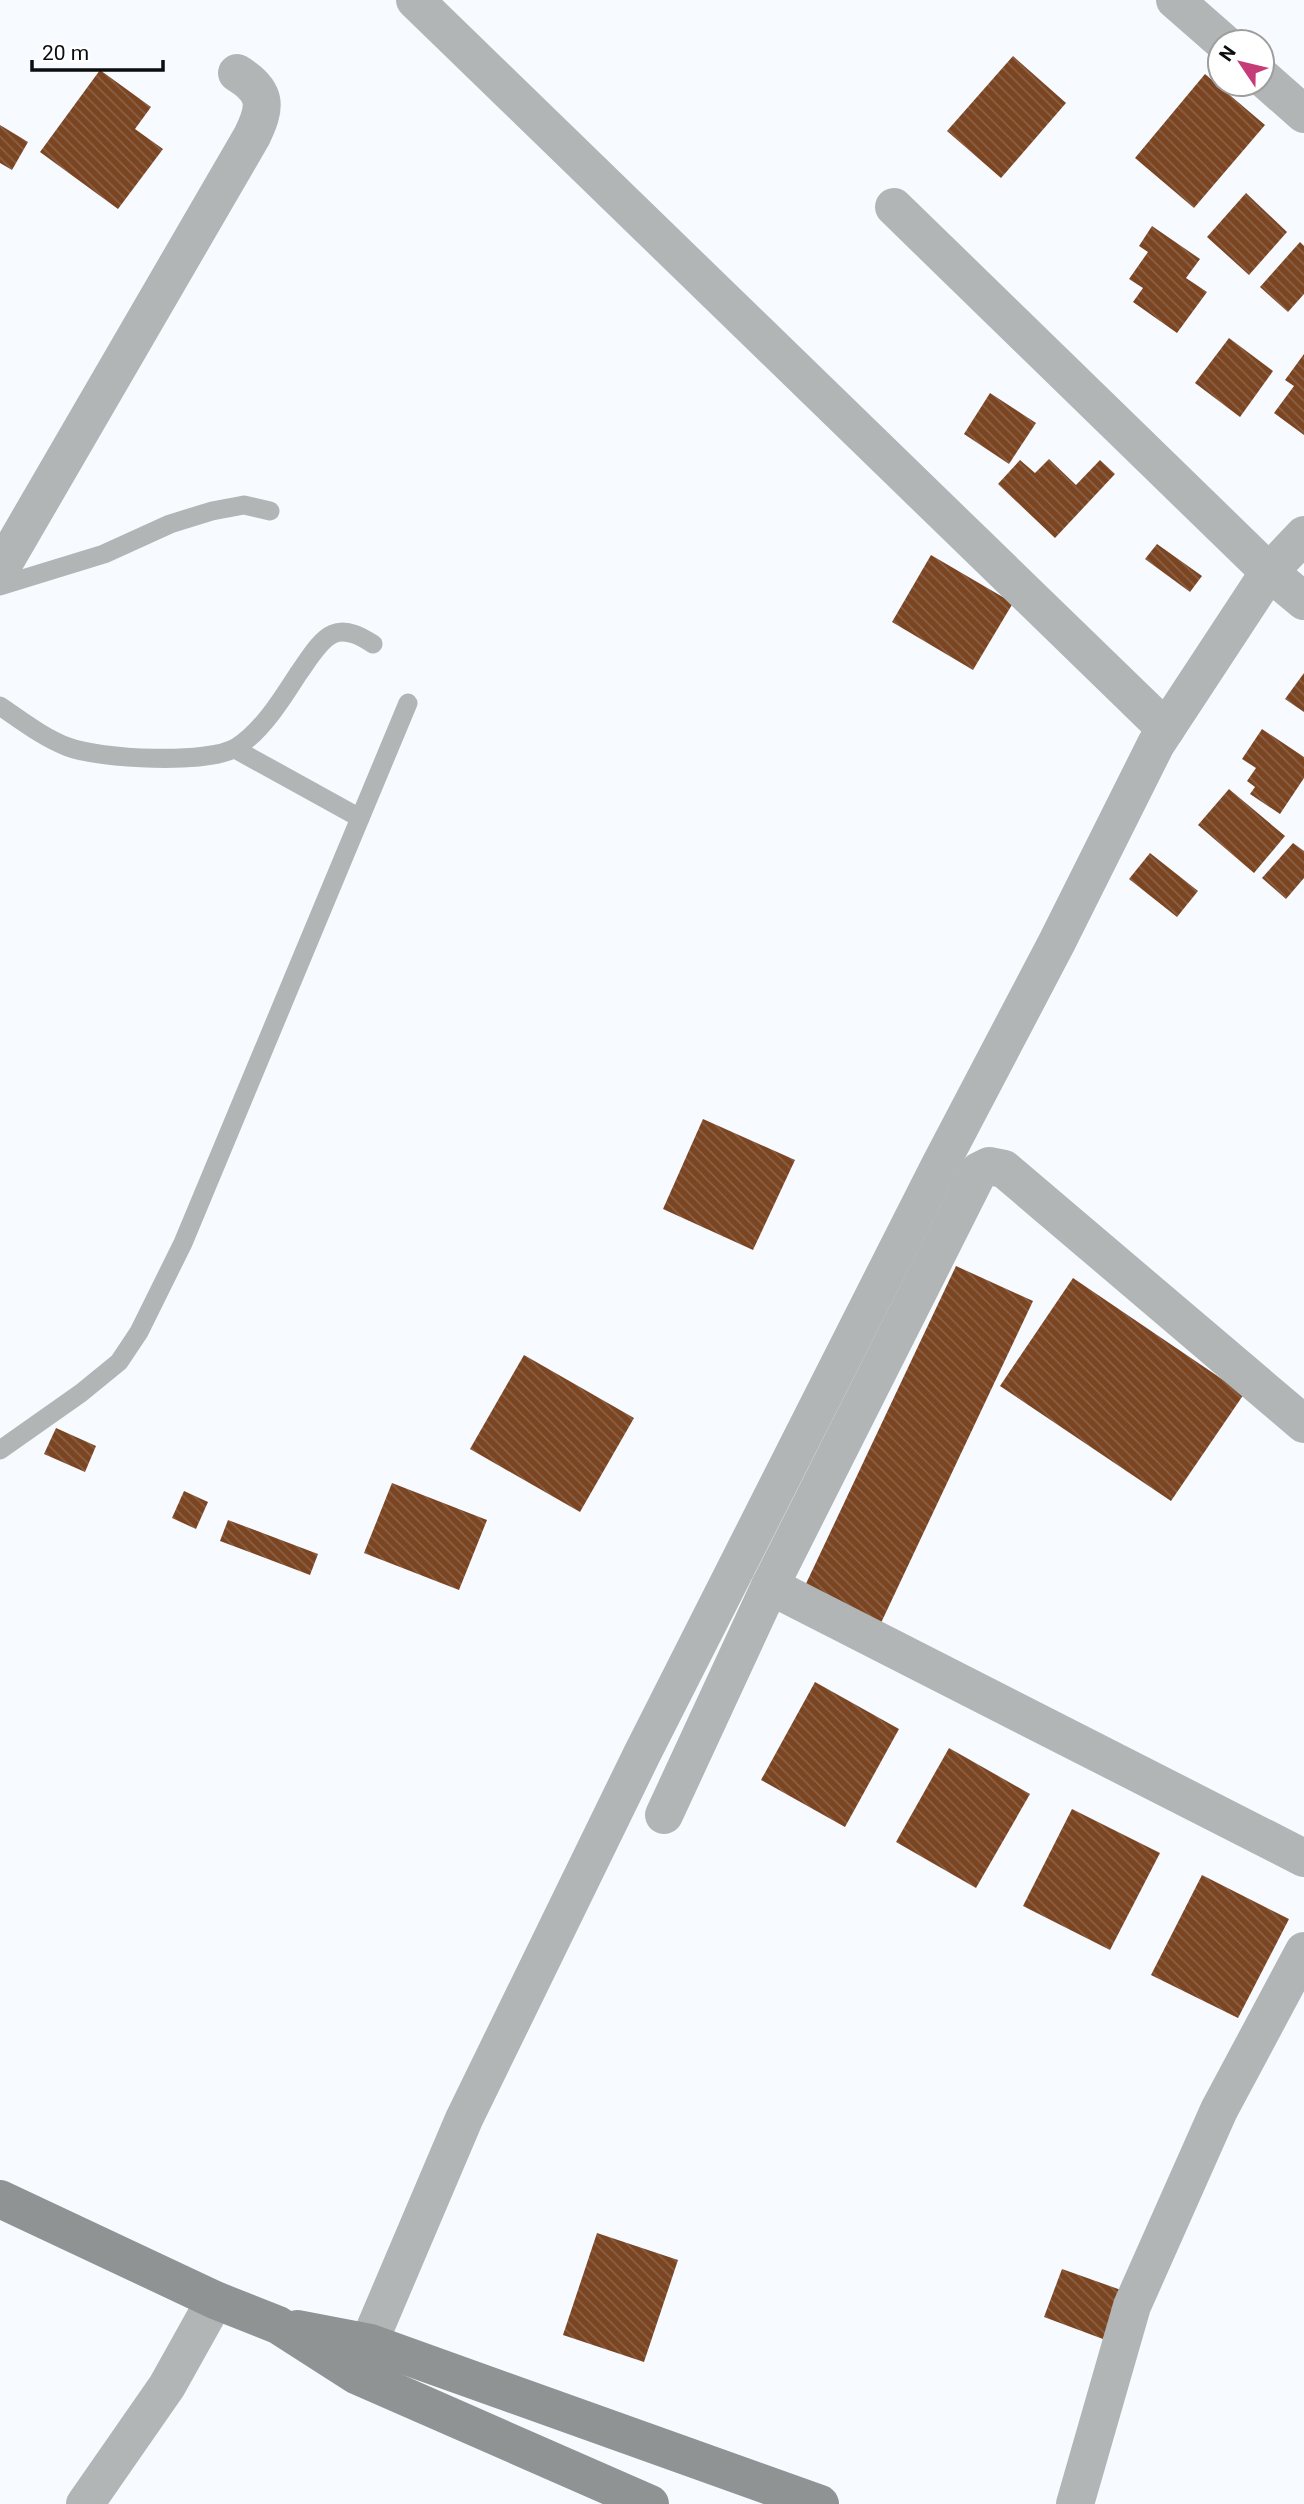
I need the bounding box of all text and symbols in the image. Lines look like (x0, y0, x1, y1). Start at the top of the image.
scale bar (32, 28, 163, 72)
north arrow (1206, 28, 1276, 98)
text: 20 m (42, 41, 89, 65)
text: N (1214, 41, 1241, 66)

